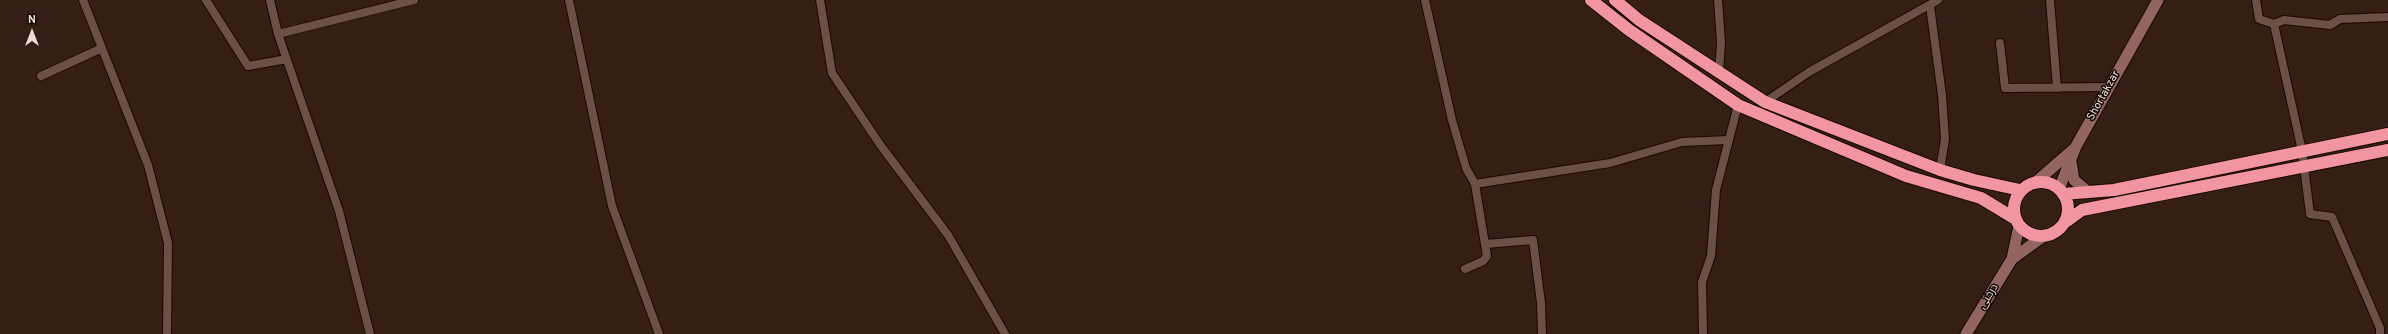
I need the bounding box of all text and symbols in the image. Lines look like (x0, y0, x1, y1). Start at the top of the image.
north arrow (12, 12, 52, 52)
text: N (28, 13, 36, 27)
street label: Shortakzar (2085, 69, 2123, 123)
street label: درختی (1976, 282, 2002, 312)

